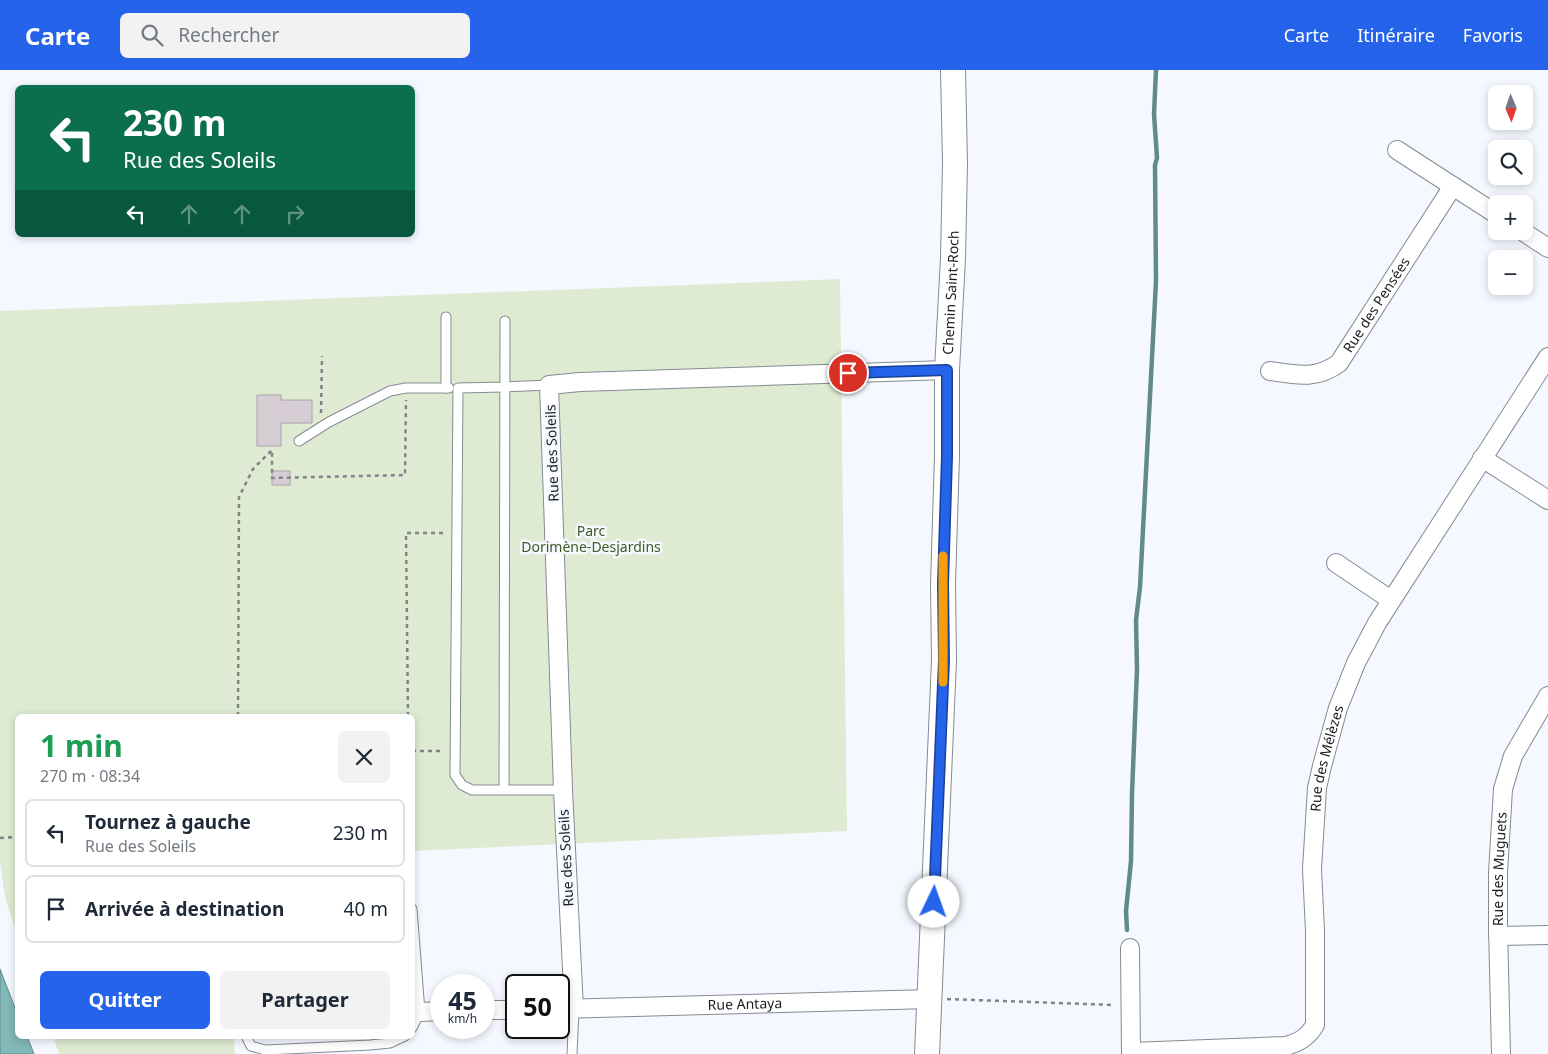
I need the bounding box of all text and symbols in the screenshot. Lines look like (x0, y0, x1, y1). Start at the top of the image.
search box (120, 13, 470, 58)
text: Carte (25, 19, 90, 52)
icon: search (138, 21, 166, 49)
text: Rechercher (178, 22, 279, 48)
text: Carte (1284, 23, 1329, 47)
text: Itinéraire (1357, 23, 1435, 47)
text: Favoris (1463, 23, 1523, 47)
north arrow (1488, 85, 1532, 130)
map controls (1488, 85, 1533, 295)
text: 230 m (123, 99, 226, 146)
icon: left (40, 105, 105, 170)
button: search (1488, 140, 1533, 185)
text: Rue des Soleils (123, 144, 276, 174)
button: + (1488, 195, 1533, 240)
icon: left (122, 200, 150, 228)
icon: ahead (175, 200, 203, 228)
icon: ahead (228, 200, 256, 228)
icon: right (281, 200, 309, 228)
street label: Chemin Saint-Roch (938, 230, 963, 355)
button: − (1488, 250, 1533, 295)
street label: Rue des Pensées (1338, 253, 1414, 356)
pin (827, 352, 869, 394)
icon: arrive (834, 359, 862, 387)
street label: Rue des Soleils (540, 404, 563, 502)
park label: Parc Dorimène-Desjardins (521, 521, 661, 556)
street label: Rue des Mélèzes (1306, 703, 1347, 812)
text: 1 min (40, 725, 123, 766)
button: close (338, 731, 390, 783)
text: 270 m · 08:34 (40, 765, 140, 787)
text: Tournez à gauche (85, 809, 251, 835)
street label: Rue des Soleils (553, 809, 578, 907)
street label: Rue des Muguets (1488, 811, 1511, 926)
icon: left (42, 819, 70, 847)
text: 230 m (333, 820, 388, 846)
text: Rue des Soleils (85, 835, 196, 857)
position arrow (907, 875, 959, 927)
icon: arrive (42, 895, 70, 923)
text: Arrivée à destination (85, 896, 284, 922)
text: 40 m (344, 896, 388, 922)
button: Quitter (40, 971, 210, 1029)
button: Partager (220, 971, 390, 1029)
speed limit sign: 50 (505, 974, 570, 1039)
text: 45 (448, 983, 477, 1017)
street label: Rue Antaya (707, 993, 782, 1014)
text: km/h (448, 1010, 477, 1027)

